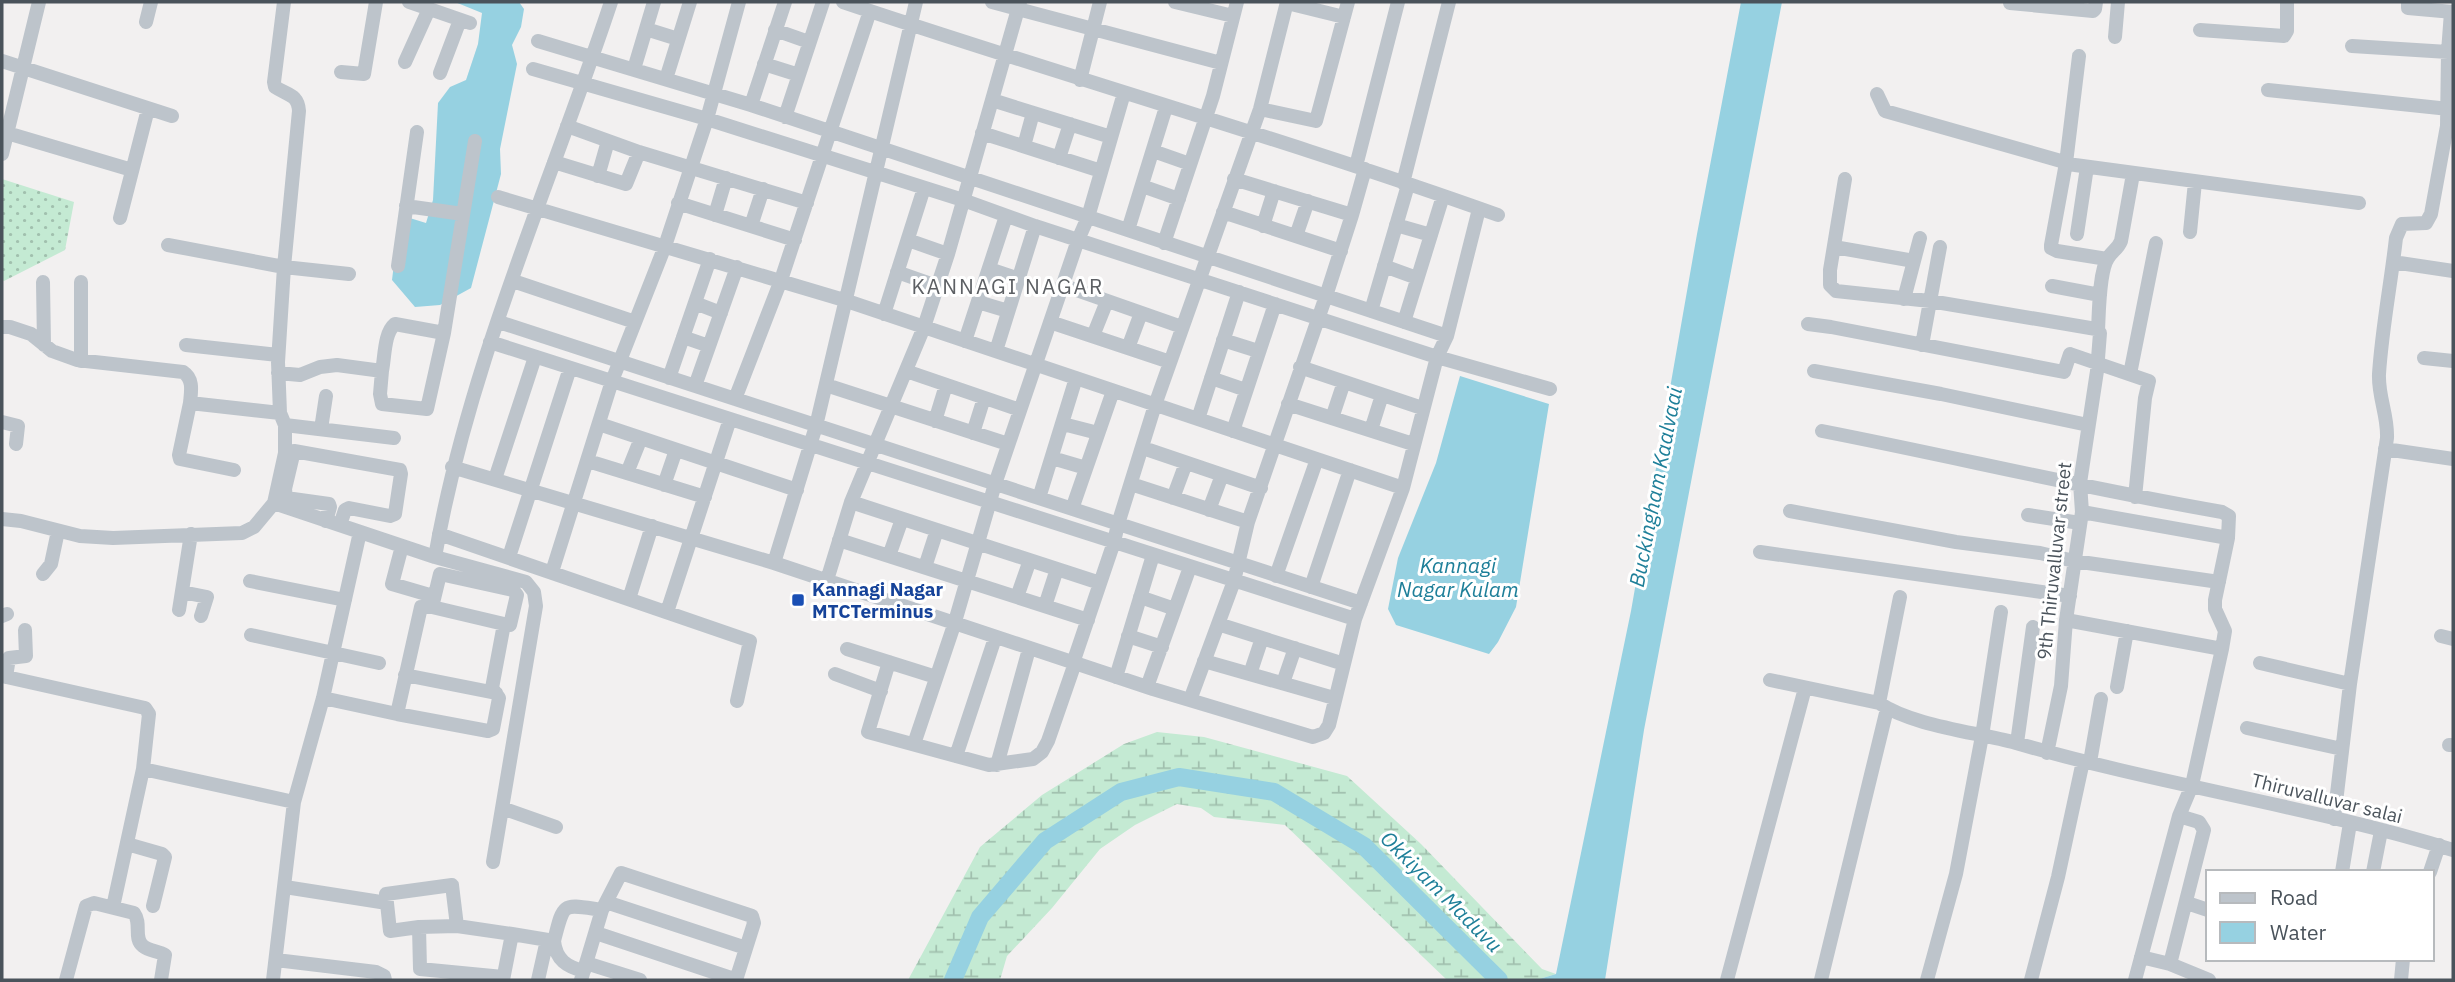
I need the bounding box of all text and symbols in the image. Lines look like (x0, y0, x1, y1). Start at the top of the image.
district label: KANNAGI NAGAR (911, 272, 1105, 300)
water label: Buckingham Kaalvaai (1622, 384, 1688, 589)
street label: 9th Thiruvalluvar street (2032, 461, 2076, 661)
water label: Kannagi Nagar Kulam (1397, 551, 1519, 603)
place label: Kannagi Nagar MTCTerminus (812, 577, 944, 623)
marker: Kannagi Nagar MTCTerminus (790, 592, 806, 608)
street label: Thiruvalluvar salai (2249, 768, 2405, 828)
water label: Okkiyam Maduvu (1375, 824, 1509, 958)
legend (2206, 870, 2434, 961)
text: Road (2270, 883, 2318, 911)
text: Water (2270, 918, 2327, 946)

